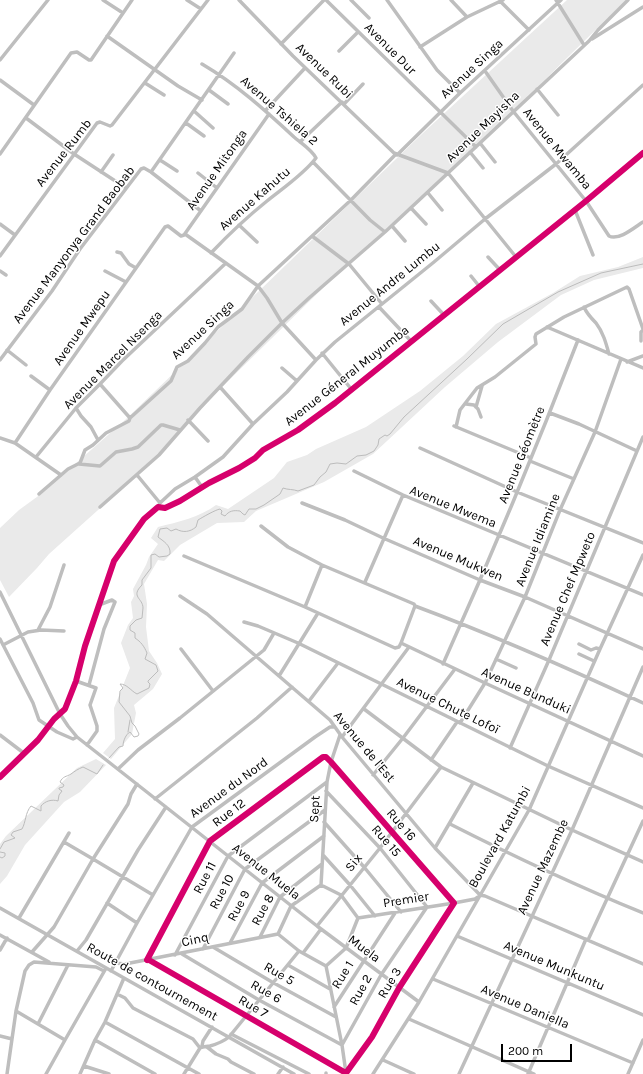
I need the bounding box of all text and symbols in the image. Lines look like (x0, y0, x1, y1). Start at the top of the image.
street label: Avenue Dur (361, 20, 419, 78)
street label: Avenue Singa (437, 36, 507, 102)
street label: Avenue Rubi (292, 40, 356, 102)
street label: Avenue Tshiela 2 (237, 73, 321, 149)
street label: Avenue Mayisha (443, 88, 523, 166)
street label: Avenue Mwamba (519, 105, 595, 193)
street label: Avenue Rumb (33, 116, 95, 190)
street label: Avenue Mitonga (183, 127, 251, 213)
street label: Avenue Manyonya Grand Baobab (10, 163, 138, 327)
street label: Avenue Kahutu (216, 164, 294, 234)
street label: Avenue Andre Lumbu (337, 239, 443, 329)
street label: Avenue Mwepu (50, 287, 114, 369)
street label: Avenue Singa (168, 297, 238, 363)
street label: Avenue Marcel Nsenga (60, 307, 166, 413)
street label: Avenue Géneral Muyumba (282, 322, 412, 430)
street label: Avenue Géomètre (495, 404, 549, 506)
street label: Avenue Mwema (407, 482, 499, 532)
street label: Avenue Idiamine (512, 491, 564, 589)
street label: Avenue Chef Mpweto (537, 530, 599, 648)
street label: Avenue Mukwen (411, 533, 505, 585)
street label: Avenue Bunduki (479, 664, 573, 718)
street label: Avenue Chute Lofoï (394, 674, 502, 738)
street label: Avenue de l'Est (330, 708, 398, 786)
street label: Avenue du Nord (187, 754, 271, 822)
street label: Boulevard Katumbi (466, 783, 534, 891)
street label: Sept (307, 795, 323, 823)
street label: Rue 12 (209, 796, 249, 830)
street label: Rue 16 (383, 806, 419, 844)
street label: Avenue Mazembe (514, 817, 572, 917)
street label: Rue 15 (368, 822, 404, 860)
street label: Avenue Muela (229, 841, 303, 903)
street label: Six (342, 851, 366, 875)
street label: Rue 11 (190, 859, 220, 897)
street label: Rue 10 (206, 872, 238, 912)
street label: Rue 9 (224, 888, 254, 924)
street label: Premier (382, 889, 430, 911)
street label: Rue 8 (248, 892, 278, 928)
street label: Cinq (180, 930, 210, 950)
street label: Muela (345, 932, 383, 966)
street label: Avenue Munkuntu (501, 938, 607, 994)
street label: Route de contournement (84, 939, 220, 1025)
street label: Rue 1 (328, 958, 358, 992)
street label: Rue 5 (261, 959, 297, 989)
street label: Rue 3 (375, 965, 405, 1001)
street label: Rue 2 (346, 972, 376, 1008)
street label: Rue 6 (248, 977, 284, 1007)
street label: Avenue Daniella (478, 981, 572, 1033)
street label: Rue 7 (235, 992, 271, 1022)
scale bar (503, 1036, 574, 1062)
text: 200 m (508, 1044, 543, 1058)

